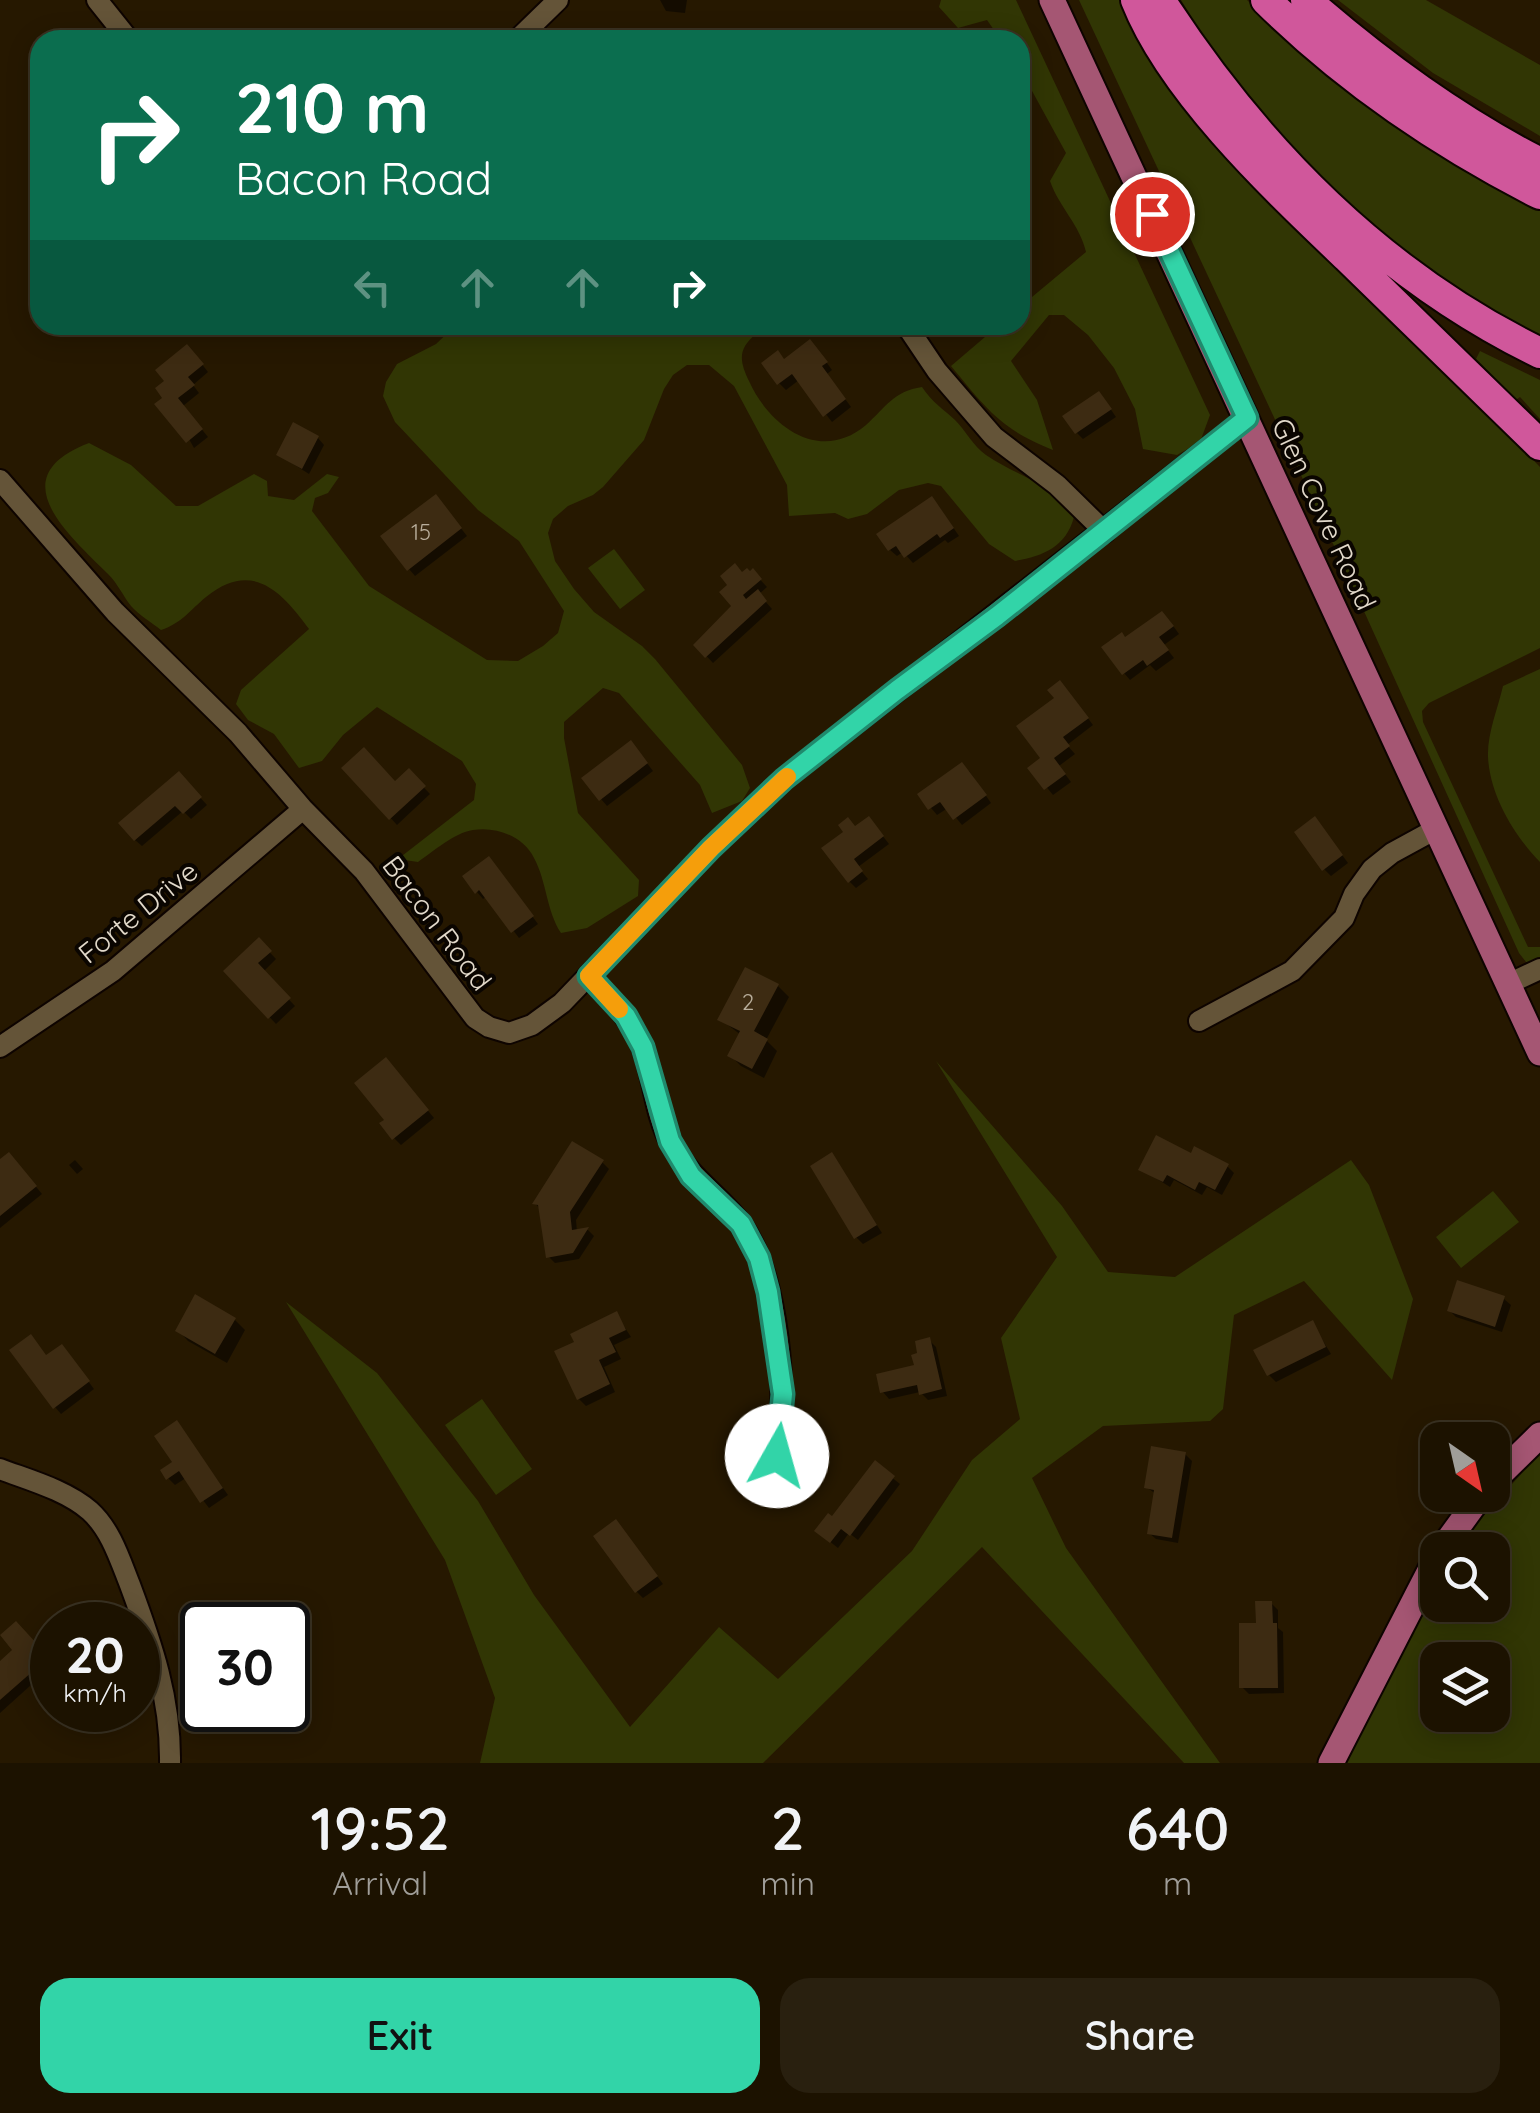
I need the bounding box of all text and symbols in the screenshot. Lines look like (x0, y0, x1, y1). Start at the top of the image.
text: 210 m (235, 63, 429, 151)
icon: right (70, 70, 200, 200)
text: Bacon Road (235, 150, 492, 206)
pin (1110, 172, 1195, 257)
icon: arrive (1125, 187, 1180, 242)
icon: left (345, 260, 400, 315)
icon: ahead (450, 260, 505, 315)
icon: ahead (555, 260, 610, 315)
icon: right (660, 260, 715, 315)
street label: Glen Cove Road (1265, 412, 1384, 615)
house number: 15 (411, 518, 431, 546)
street label: Bacon Road (375, 848, 499, 997)
street label: Forte Drive (71, 853, 204, 970)
house number: 2 (742, 988, 754, 1016)
position arrow (725, 1404, 829, 1508)
north arrow (1420, 1422, 1510, 1512)
map controls (1420, 1422, 1510, 1732)
button: search (1420, 1532, 1510, 1622)
speed limit sign: 30 (180, 1602, 310, 1732)
text: 20 (65, 1623, 125, 1686)
button: layers (1420, 1642, 1510, 1732)
text: km/h (63, 1677, 127, 1708)
text: 19:52 (311, 1790, 450, 1865)
text: 2 (771, 1790, 805, 1865)
text: 640 (1126, 1790, 1229, 1865)
text: Arrival (332, 1863, 428, 1903)
text: min (761, 1863, 815, 1903)
text: m (1163, 1863, 1192, 1903)
button: Exit (40, 1978, 760, 2093)
button: Share (780, 1978, 1500, 2093)

